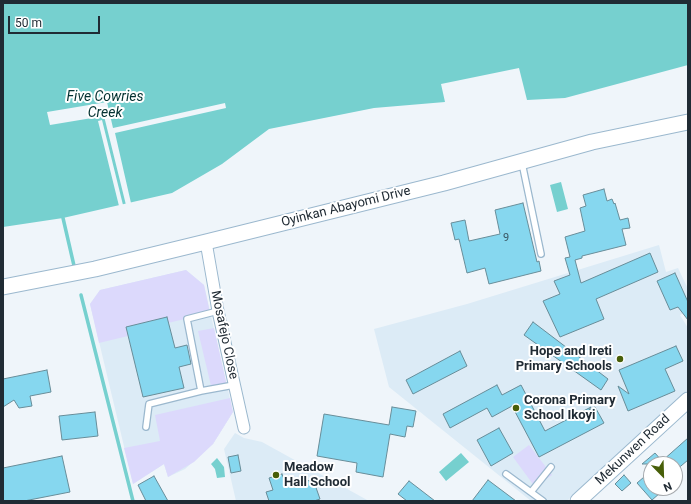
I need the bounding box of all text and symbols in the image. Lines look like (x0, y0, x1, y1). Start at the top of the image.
scale bar (10, 8, 102, 34)
text: 50 m (15, 16, 42, 30)
water label: Five Cowries Creek (67, 89, 143, 122)
street label: Oyinkan Abayomi Drive (280, 183, 412, 231)
house number: 9 (503, 231, 509, 245)
street label: Mosafejo Close (207, 289, 241, 381)
place label: Hope and Ireti Primary Schools (516, 344, 612, 375)
marker: Hope and Ireti Primary Schools (615, 354, 625, 364)
place label: Corona Primary School Ikoyi (524, 393, 615, 424)
marker: Corona Primary School Ikoyi (511, 403, 521, 413)
street label: Mekunwen Road (593, 412, 673, 488)
north arrow (643, 456, 683, 496)
place label: Meadow Hall School (284, 460, 350, 491)
marker: Meadow Hall School (271, 470, 281, 480)
text: N (661, 479, 674, 494)

